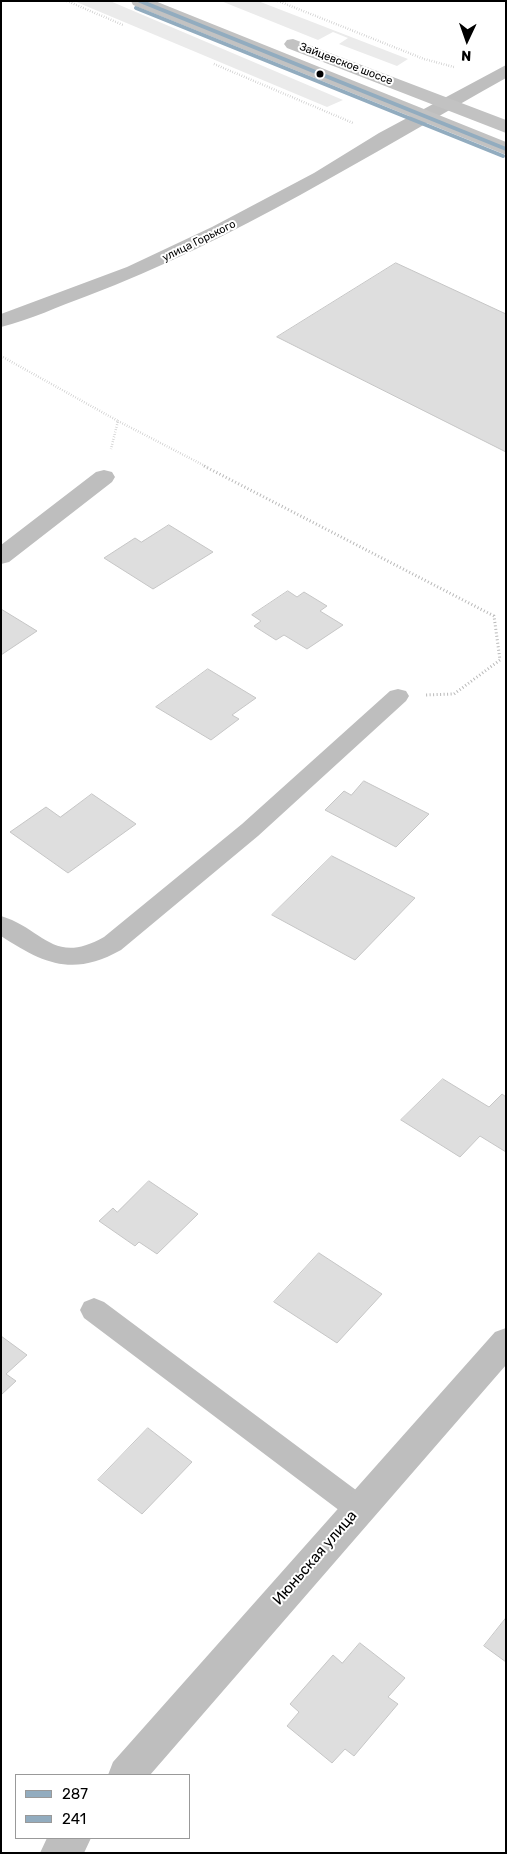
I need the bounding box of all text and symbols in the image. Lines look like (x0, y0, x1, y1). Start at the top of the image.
north arrow (442, 15, 492, 65)
street label: Зайцевское шоссе (297, 40, 395, 88)
text: N (461, 47, 472, 64)
unlabelled marker (315, 69, 325, 79)
street label: улица Горького (160, 218, 238, 264)
street label: Июньская улица (269, 1507, 361, 1609)
legend (15, 1774, 190, 1839)
text: 287 (62, 1785, 88, 1803)
text: 241 (62, 1810, 86, 1828)

